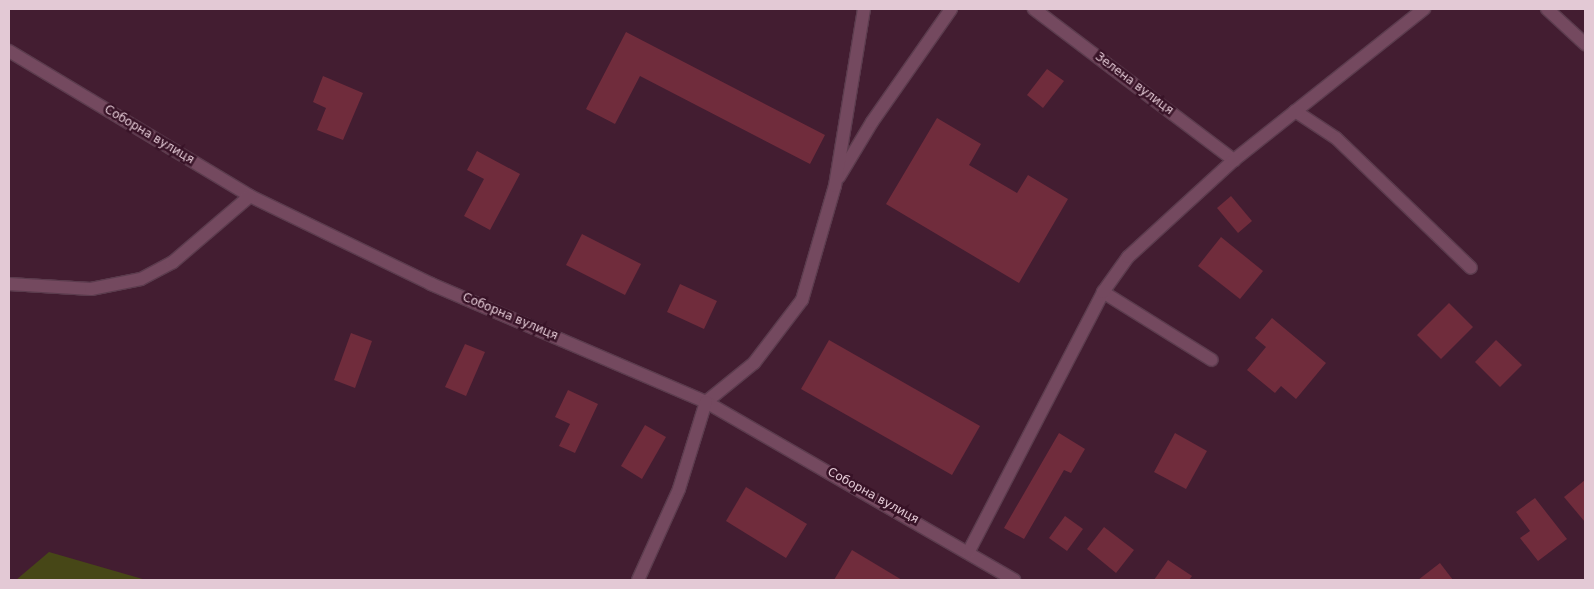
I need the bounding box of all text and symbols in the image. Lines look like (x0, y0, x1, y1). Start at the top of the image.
street label: Зелена вулиця (1092, 50, 1176, 118)
street label: Соборна вулиця (102, 103, 196, 167)
street label: Соборна вулиця (460, 290, 560, 344)
street label: Соборна вулиця (825, 465, 921, 527)

